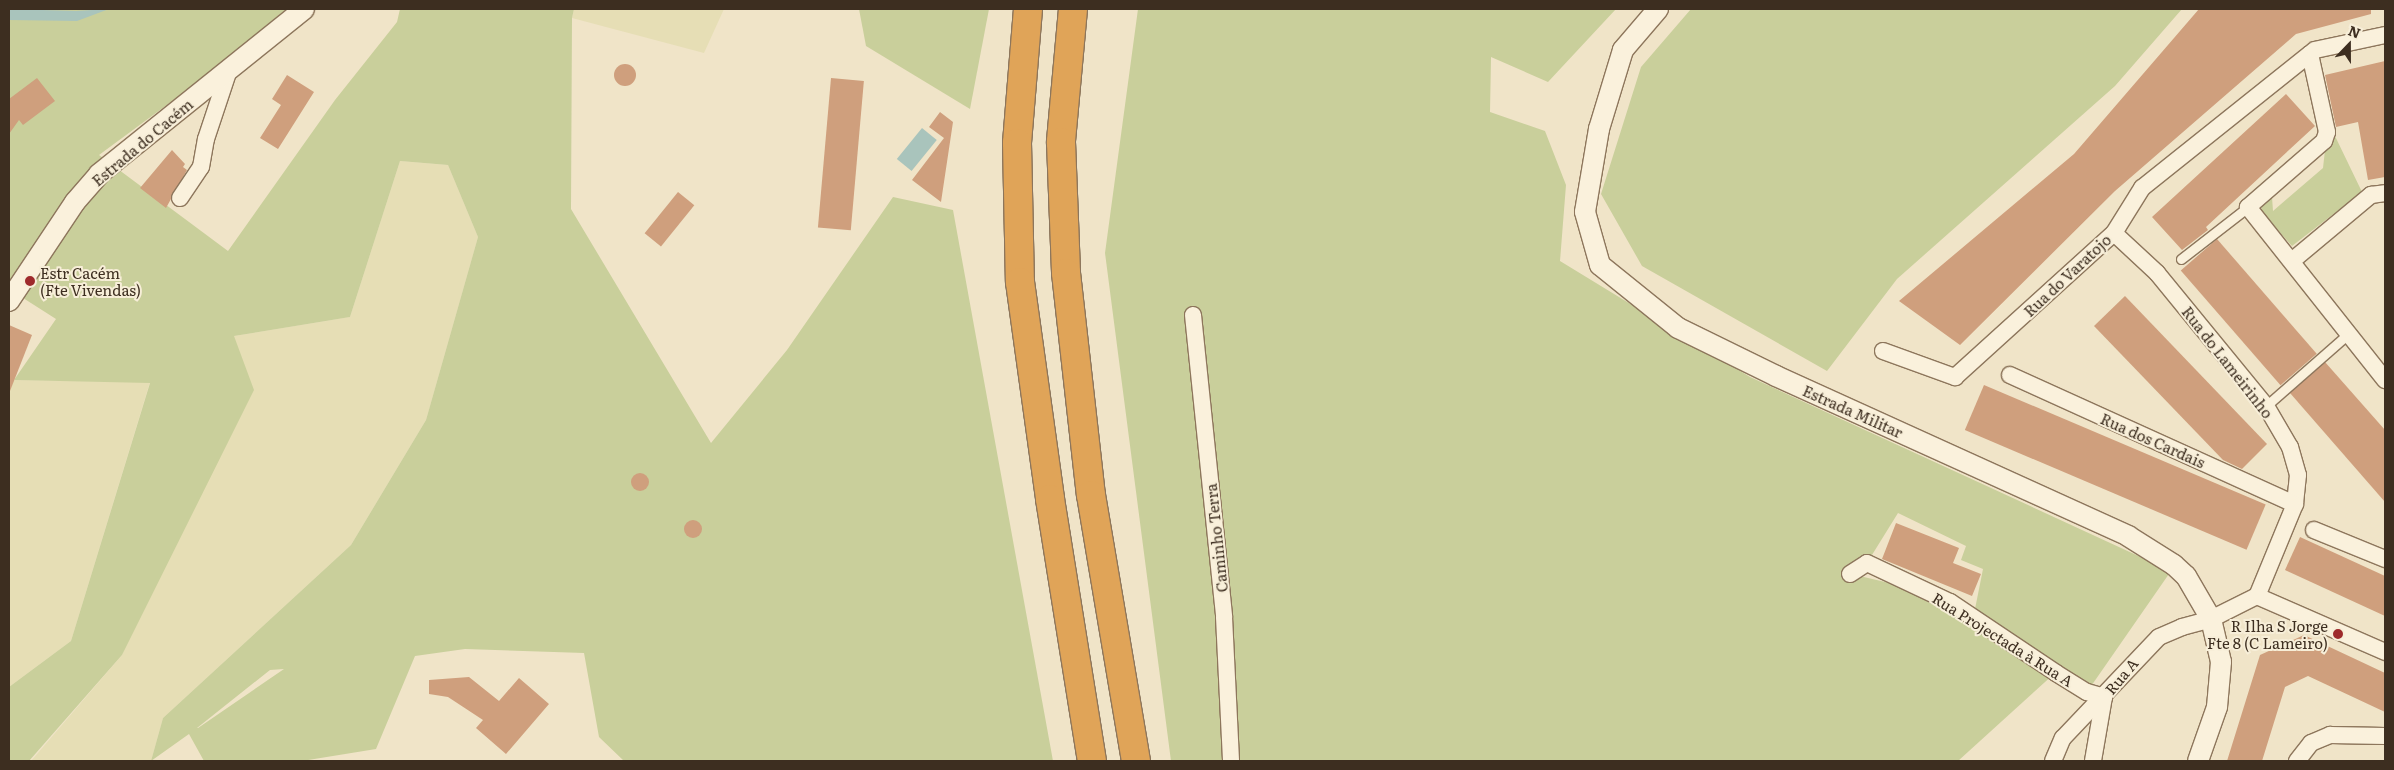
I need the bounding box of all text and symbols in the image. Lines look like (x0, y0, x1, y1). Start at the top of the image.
north arrow (2324, 20, 2374, 70)
text: N (2345, 20, 2364, 43)
street label: Estrada do Cacém (88, 95, 196, 189)
street label: Rua do Varatojo (2020, 230, 2114, 320)
place label: Estr Cacém (Fte Vivendas) (40, 263, 141, 298)
marker: Estr Cacém (Fte Vivendas) (24, 275, 36, 287)
street label: Rua do Lameirinho (2179, 302, 2277, 422)
street label: Estrada Militar (1800, 381, 1906, 441)
street label: Rua dos Cardais (2098, 409, 2208, 471)
street label: Caminho Terra (1201, 483, 1231, 593)
street label: Rua Projectada à Rua A (1929, 588, 2077, 690)
place label: R Ilha S Jorge Fte 8 (C Lameiro) (2207, 616, 2328, 651)
marker: R Ilha S Jorge Fte 8 (C Lameiro) (2332, 628, 2344, 640)
street label: Rua A (2101, 654, 2141, 698)

